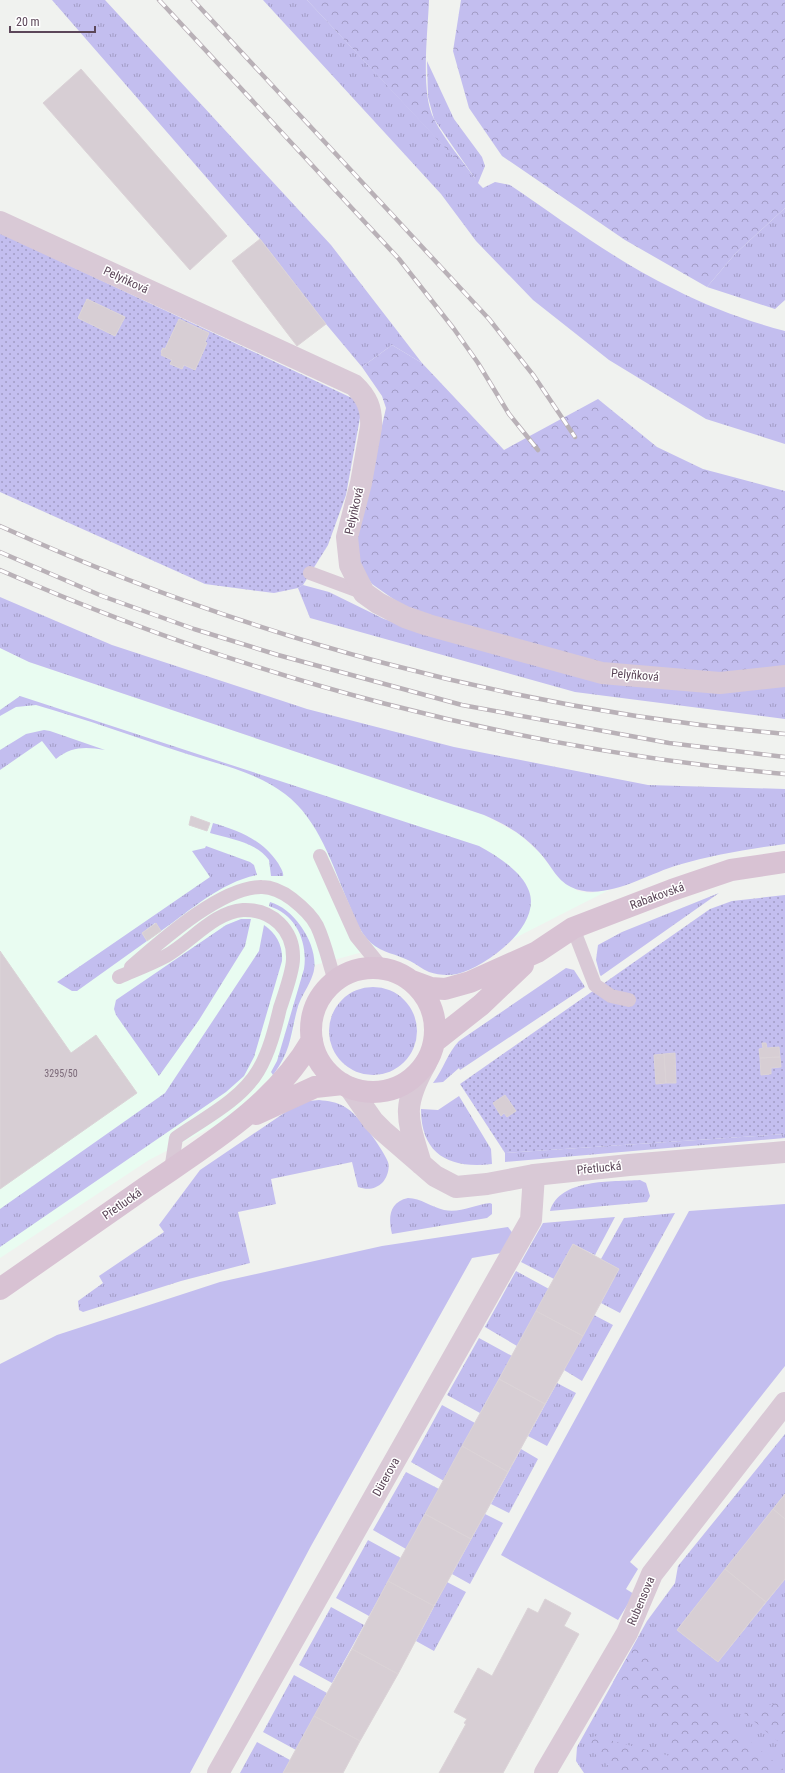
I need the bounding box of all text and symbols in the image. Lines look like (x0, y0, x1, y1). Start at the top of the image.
scale bar (10, 8, 95, 34)
text: 20 m (16, 15, 40, 29)
street label: Pelyňková (101, 264, 151, 297)
street label: Pelyňková (342, 486, 366, 536)
street label: Pelyňková (611, 666, 660, 684)
street label: Rabakovská (628, 880, 686, 912)
house number: 3295/50 (44, 1068, 78, 1079)
street label: Přetlucká (576, 1159, 622, 1177)
street label: Přetlucká (100, 1185, 144, 1223)
street label: Dürerova (370, 1455, 402, 1499)
street label: Rubensova (624, 1574, 658, 1628)

